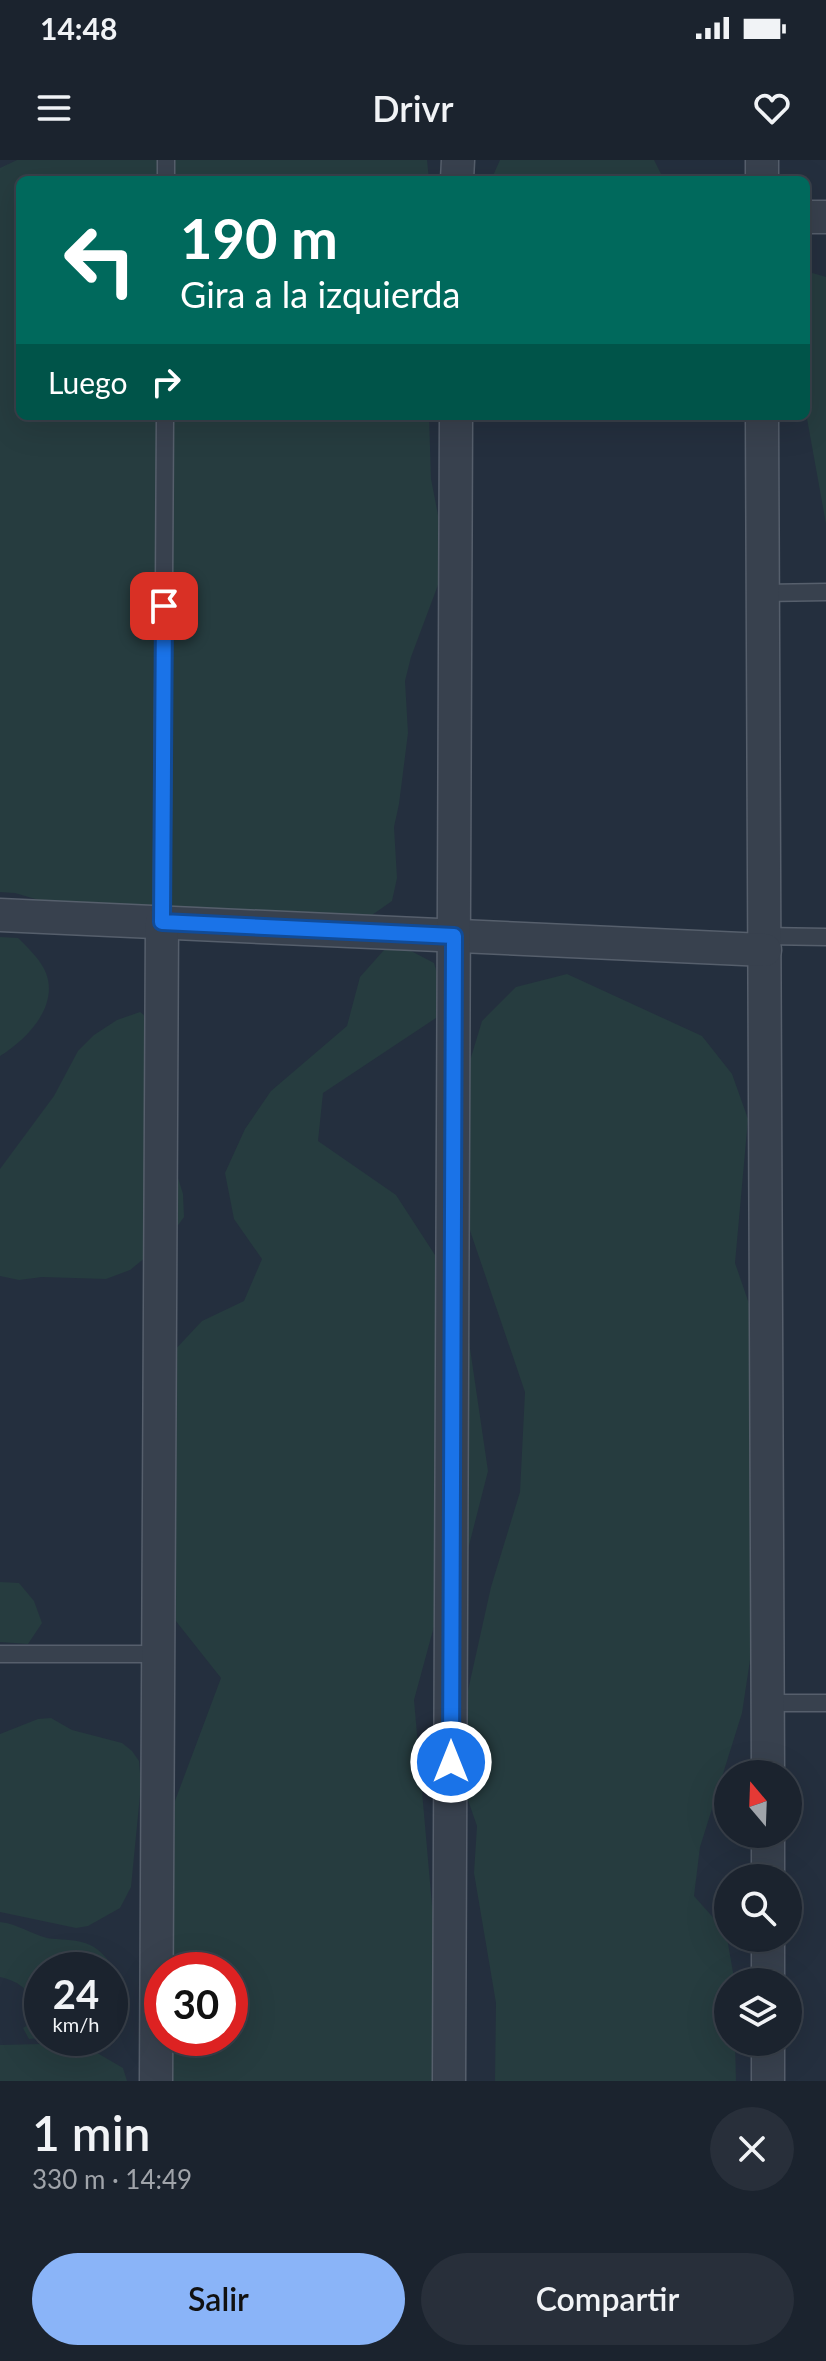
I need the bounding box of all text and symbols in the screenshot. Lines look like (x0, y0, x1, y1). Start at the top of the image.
text: 14:48 (40, 10, 117, 46)
icon: menu (32, 86, 76, 130)
text: Drivr (372, 86, 454, 130)
icon: heart (750, 86, 794, 130)
text: 190 m (180, 204, 338, 271)
icon: left (48, 208, 152, 312)
text: Gira a la izquierda (180, 272, 460, 316)
icon: right (144, 360, 188, 404)
text: Luego (48, 364, 128, 400)
pin (130, 572, 198, 640)
icon: arrive (142, 584, 186, 628)
position arrow (409, 1720, 493, 1804)
north arrow (714, 1760, 802, 1848)
map controls (714, 1760, 802, 2056)
button: search (714, 1864, 802, 1952)
speed limit sign: 30 (144, 1952, 248, 2056)
button: layers (714, 1968, 802, 2056)
text: 24 (53, 1970, 99, 2018)
text: km/h (53, 2012, 99, 2036)
text: 1 min (32, 2104, 150, 2161)
button: close (710, 2107, 794, 2191)
text: 330 m · 14:49 (32, 2163, 192, 2195)
button: Salir (32, 2253, 405, 2345)
button: Compartir (421, 2253, 794, 2345)

